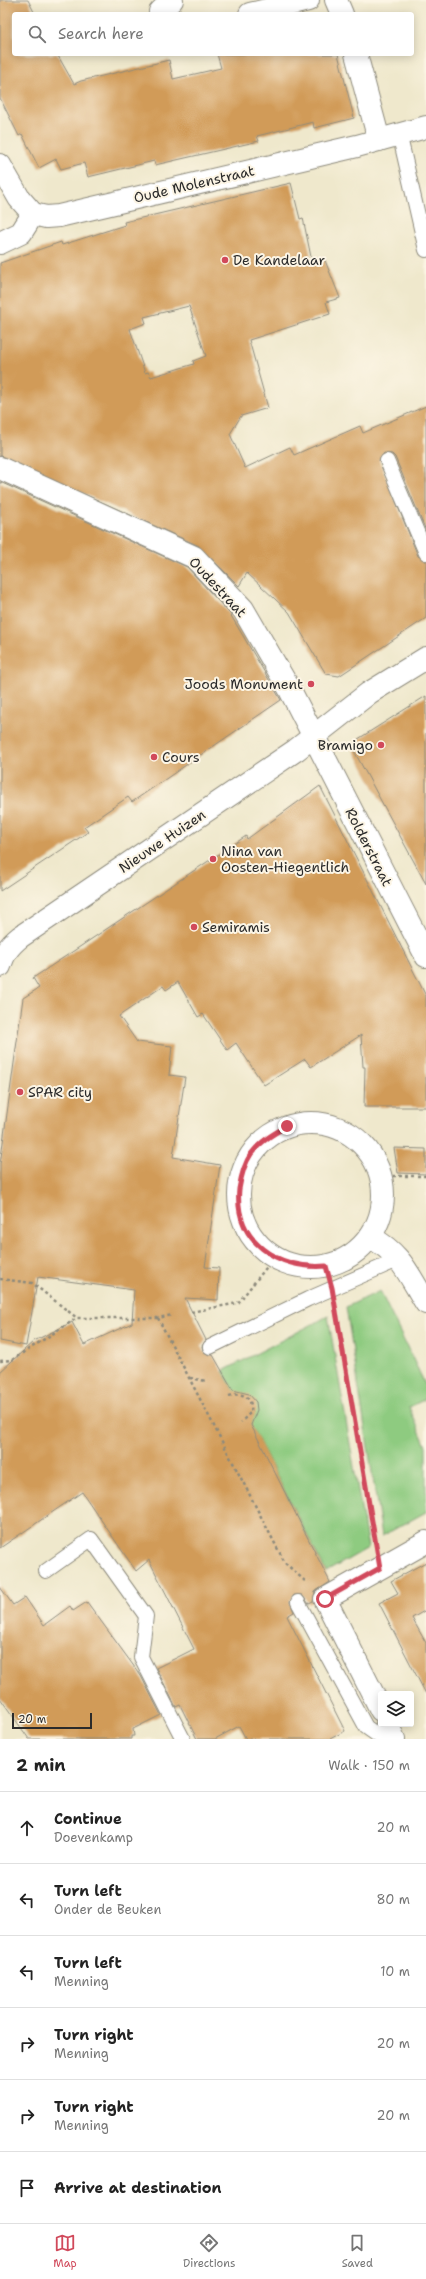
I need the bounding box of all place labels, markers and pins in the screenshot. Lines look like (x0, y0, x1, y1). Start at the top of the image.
place label: De Kandelaar (233, 251, 326, 269)
marker: De Kandelaar (220, 255, 230, 265)
place label: Joods Monument (185, 675, 303, 693)
marker: Joods Monument (306, 679, 316, 689)
place label: Bramigo (318, 736, 373, 754)
marker: Bramigo (376, 740, 386, 750)
place label: Cours (162, 748, 200, 766)
marker: Cours (149, 752, 159, 762)
place label: Nina van Oosten-Hiegentlich (221, 842, 349, 876)
marker: Nina van Oosten-Hiegentlich (208, 854, 218, 864)
place label: Semiramis (202, 918, 270, 936)
marker: Semiramis (189, 922, 199, 932)
place label: SPAR city (28, 1083, 92, 1101)
marker: SPAR city (15, 1087, 25, 1097)

